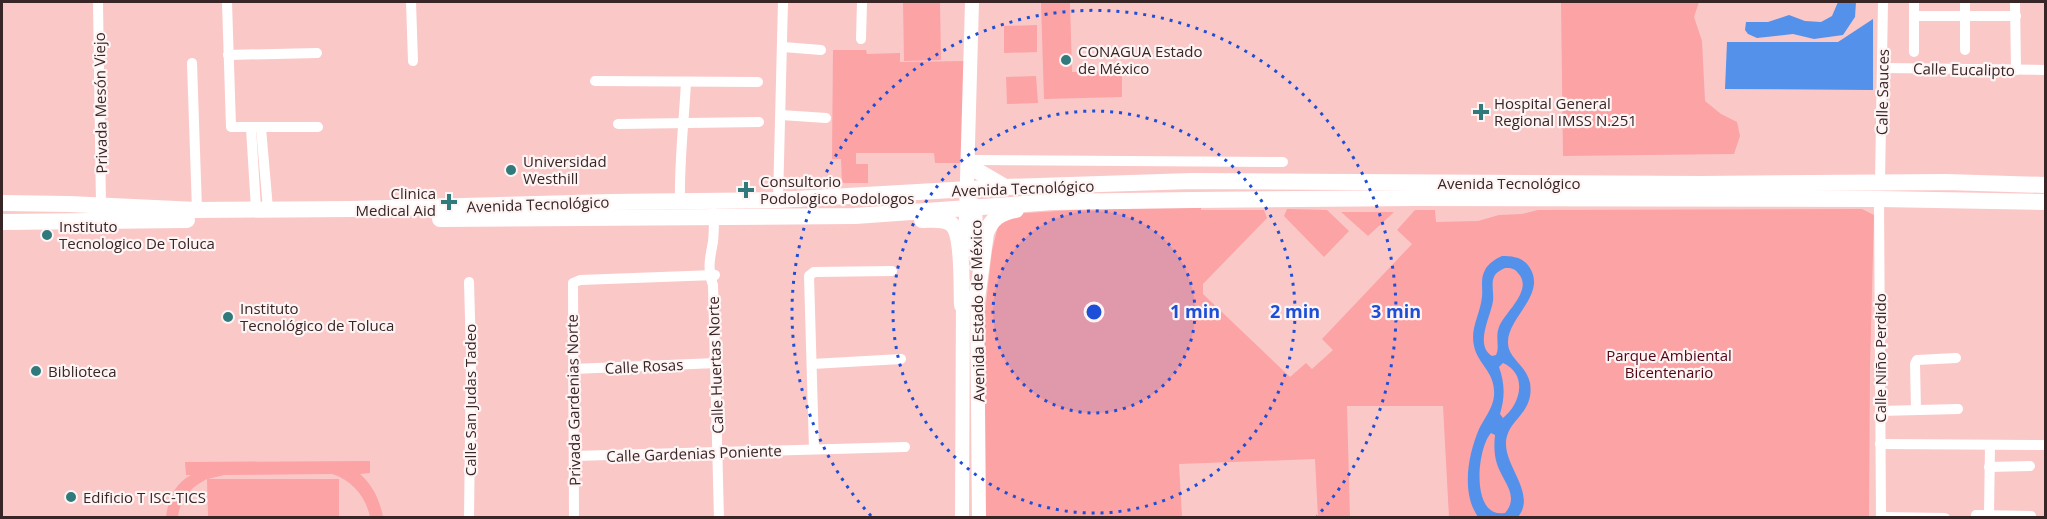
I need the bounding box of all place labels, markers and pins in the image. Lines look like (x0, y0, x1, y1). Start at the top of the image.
place label: CONAGUA Estado de México (1078, 41, 1202, 78)
marker: CONAGUA Estado de México (1059, 53, 1073, 67)
place label: Hospital General Regional IMSS N.251 (1494, 93, 1637, 130)
marker: Hospital General Regional IMSS N.251 (1472, 103, 1490, 121)
place label: Universidad Westhill (523, 151, 607, 188)
marker: Universidad Westhill (504, 163, 518, 177)
place label: Consultorio Podologico Podologos (760, 171, 914, 208)
marker: Consultorio Podologico Podologos (737, 181, 755, 199)
place label: Clinica Medical Aid (355, 183, 436, 220)
marker: Clinica Medical Aid (440, 193, 458, 211)
place label: Instituto Tecnologico De Toluca (59, 216, 215, 253)
marker: Instituto Tecnologico De Toluca (40, 228, 54, 242)
place label: Instituto Tecnológico de Toluca (240, 298, 394, 335)
centre of rings (1084, 302, 1104, 322)
marker: Instituto Tecnológico de Toluca (221, 310, 235, 324)
place label: Biblioteca (48, 361, 117, 381)
marker: Biblioteca (29, 364, 43, 378)
place label: Edificio T ISC-TICS (83, 487, 206, 507)
marker: Edificio T ISC-TICS (64, 490, 78, 504)

